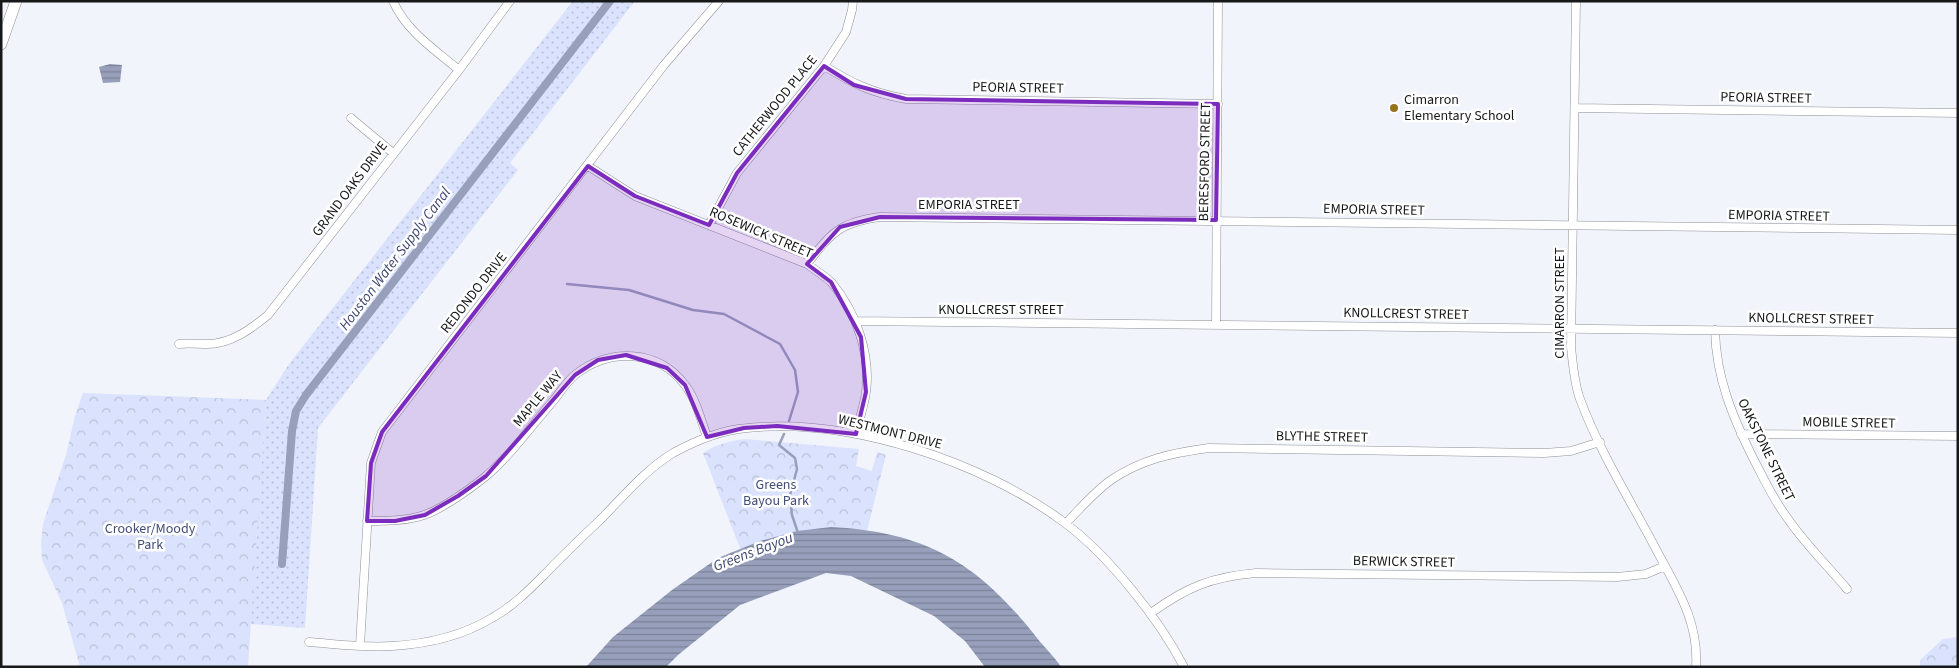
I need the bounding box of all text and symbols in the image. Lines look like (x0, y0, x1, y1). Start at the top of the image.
street label: CATHERWOOD PLACE (728, 51, 822, 161)
street label: PEORIA STREET (972, 77, 1064, 99)
street label: PEORIA STREET (1720, 87, 1812, 109)
place label: Cimarron Elementary School (1404, 90, 1515, 126)
street label: BERESFORD STREET (1194, 102, 1216, 222)
marker: Cimarron Elementary School (1388, 102, 1400, 114)
street label: GRAND OAKS DRIVE (308, 137, 392, 241)
water label: Houston Water Supply Canal (334, 183, 456, 335)
street label: EMPORIA STREET (918, 195, 1020, 215)
street label: EMPORIA STREET (1323, 199, 1426, 221)
street label: ROSEWICK STREET (706, 202, 816, 264)
street label: EMPORIA STREET (1728, 205, 1831, 227)
street label: CIMARRON STREET (1550, 247, 1570, 359)
street label: REDONDO DRIVE (436, 248, 512, 338)
street label: KNOLLCREST STREET (938, 300, 1064, 320)
street label: KNOLLCREST STREET (1343, 303, 1469, 325)
street label: KNOLLCREST STREET (1748, 308, 1874, 330)
street label: MAPLE WAY (509, 366, 568, 431)
street label: OAKSTONE STREET (1732, 395, 1800, 505)
street label: WESTMONT DRIVE (836, 409, 944, 455)
street label: MOBILE STREET (1802, 412, 1896, 434)
street label: BLYTHE STREET (1276, 426, 1369, 448)
park label: Greens Bayou Park (743, 475, 809, 511)
park label: Crooker/Moody Park (105, 519, 196, 555)
water label: Greens Bayou (710, 527, 796, 577)
street label: BERWICK STREET (1353, 551, 1456, 573)

